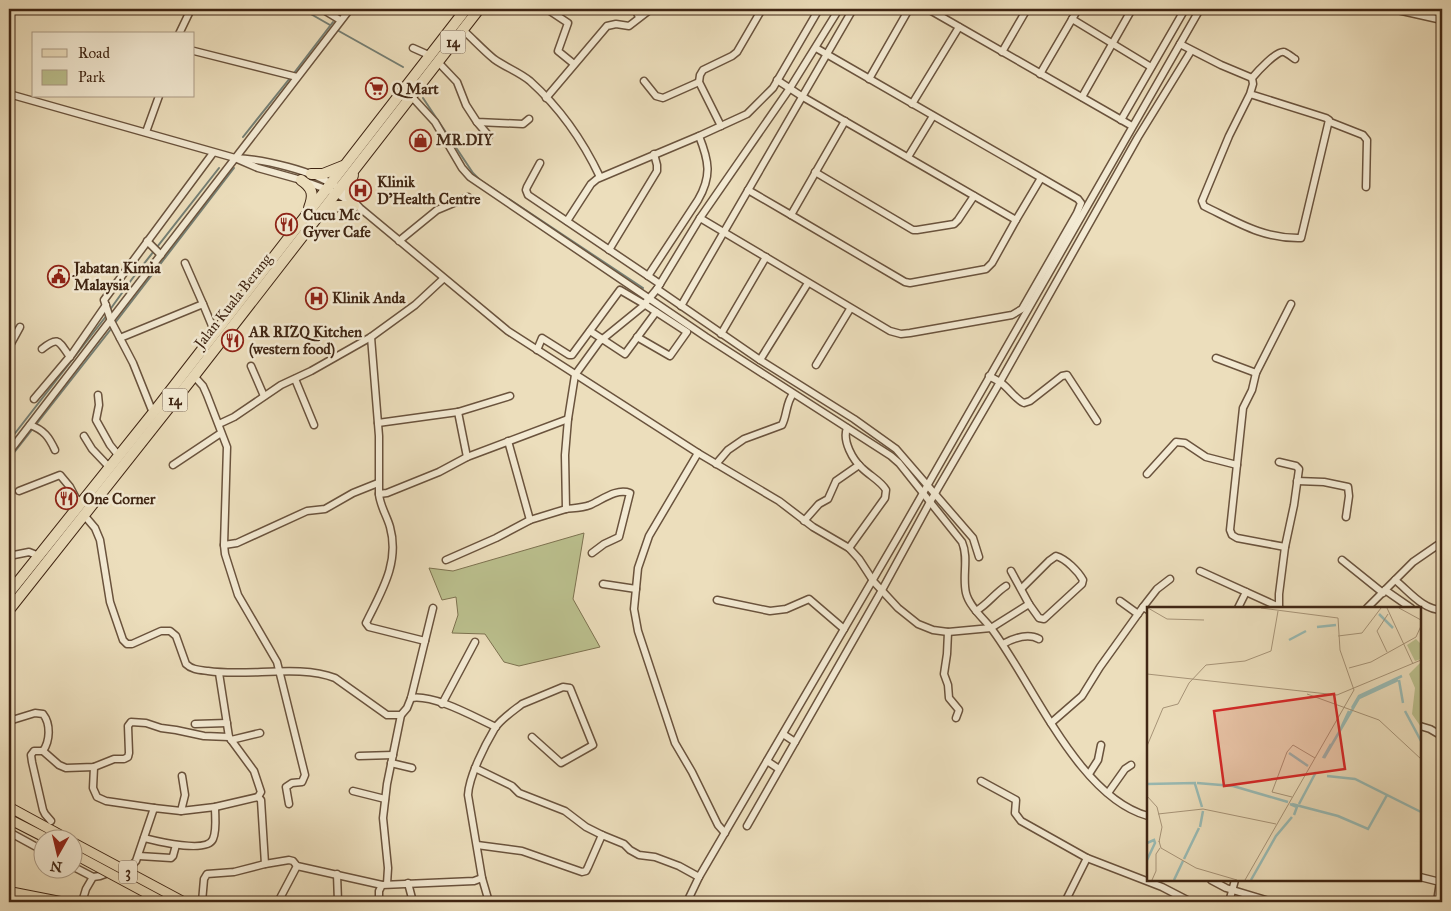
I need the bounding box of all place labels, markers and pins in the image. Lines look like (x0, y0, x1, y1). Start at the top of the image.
supermarket icon: Q Mart (364, 77, 388, 101)
place label: Q Mart (392, 80, 439, 99)
shop icon: MR.DIY (408, 128, 432, 152)
place label: MR.DIY (436, 131, 495, 149)
place label: Klinik D'Health Centre (377, 173, 481, 208)
hospital icon: Klinik D'Health Centre (349, 179, 373, 203)
place label: Cucu Mc Gyver Cafe (303, 206, 372, 242)
restaurant icon: Cucu Mc Gyver Cafe (275, 212, 299, 236)
place label: Jabatan Kimia Malaysia (72, 259, 161, 295)
public building icon: Jabatan Kimia Malaysia (46, 265, 70, 289)
hospital icon: Klinik Anda (304, 286, 328, 310)
place label: Klinik Anda (332, 289, 406, 307)
place label: AR RIZQ Kitchen (western food) (248, 323, 363, 359)
restaurant icon: AR RIZQ Kitchen (western food) (221, 329, 245, 353)
restaurant icon: One Corner (55, 487, 79, 511)
place label: One Corner (83, 490, 156, 508)

